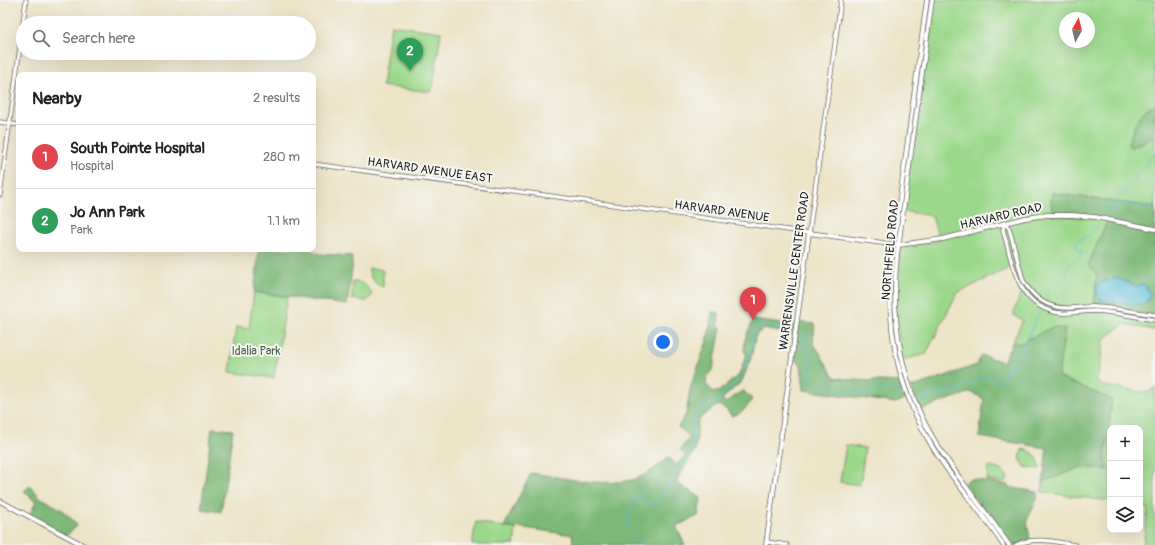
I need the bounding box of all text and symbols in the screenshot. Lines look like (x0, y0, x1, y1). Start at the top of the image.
north arrow (1059, 12, 1095, 48)
search box (16, 16, 316, 60)
icon: search (30, 27, 52, 49)
text: Search here (62, 29, 135, 48)
pin: 2 (397, 38, 423, 71)
text: Nearby (32, 88, 81, 109)
text: 2 results (253, 90, 300, 106)
text: South Pointe Hospital (70, 139, 205, 158)
text: 1 (42, 149, 48, 165)
text: 280 m (263, 149, 300, 165)
street label: HARVARD AVENUE EAST (367, 154, 494, 187)
text: Hospital (70, 158, 114, 174)
street label: WARRENSVILLE CENTER ROAD (776, 190, 813, 351)
street label: HARVARD AVENUE (674, 197, 770, 226)
street label: NORTHFIELD ROAD (879, 199, 902, 301)
street label: HARVARD ROAD (959, 200, 1044, 233)
text: Jo Ann Park (70, 203, 145, 222)
text: 2 (41, 213, 49, 229)
text: 1.1 km (267, 213, 300, 229)
text: Park (70, 222, 93, 238)
pin: 1 (740, 287, 766, 320)
your location (653, 332, 673, 352)
park label: Idalia Park (231, 344, 281, 359)
map controls (1107, 425, 1143, 533)
button: + (1107, 425, 1143, 461)
button: − (1107, 461, 1143, 497)
button: layers (1107, 497, 1143, 533)

